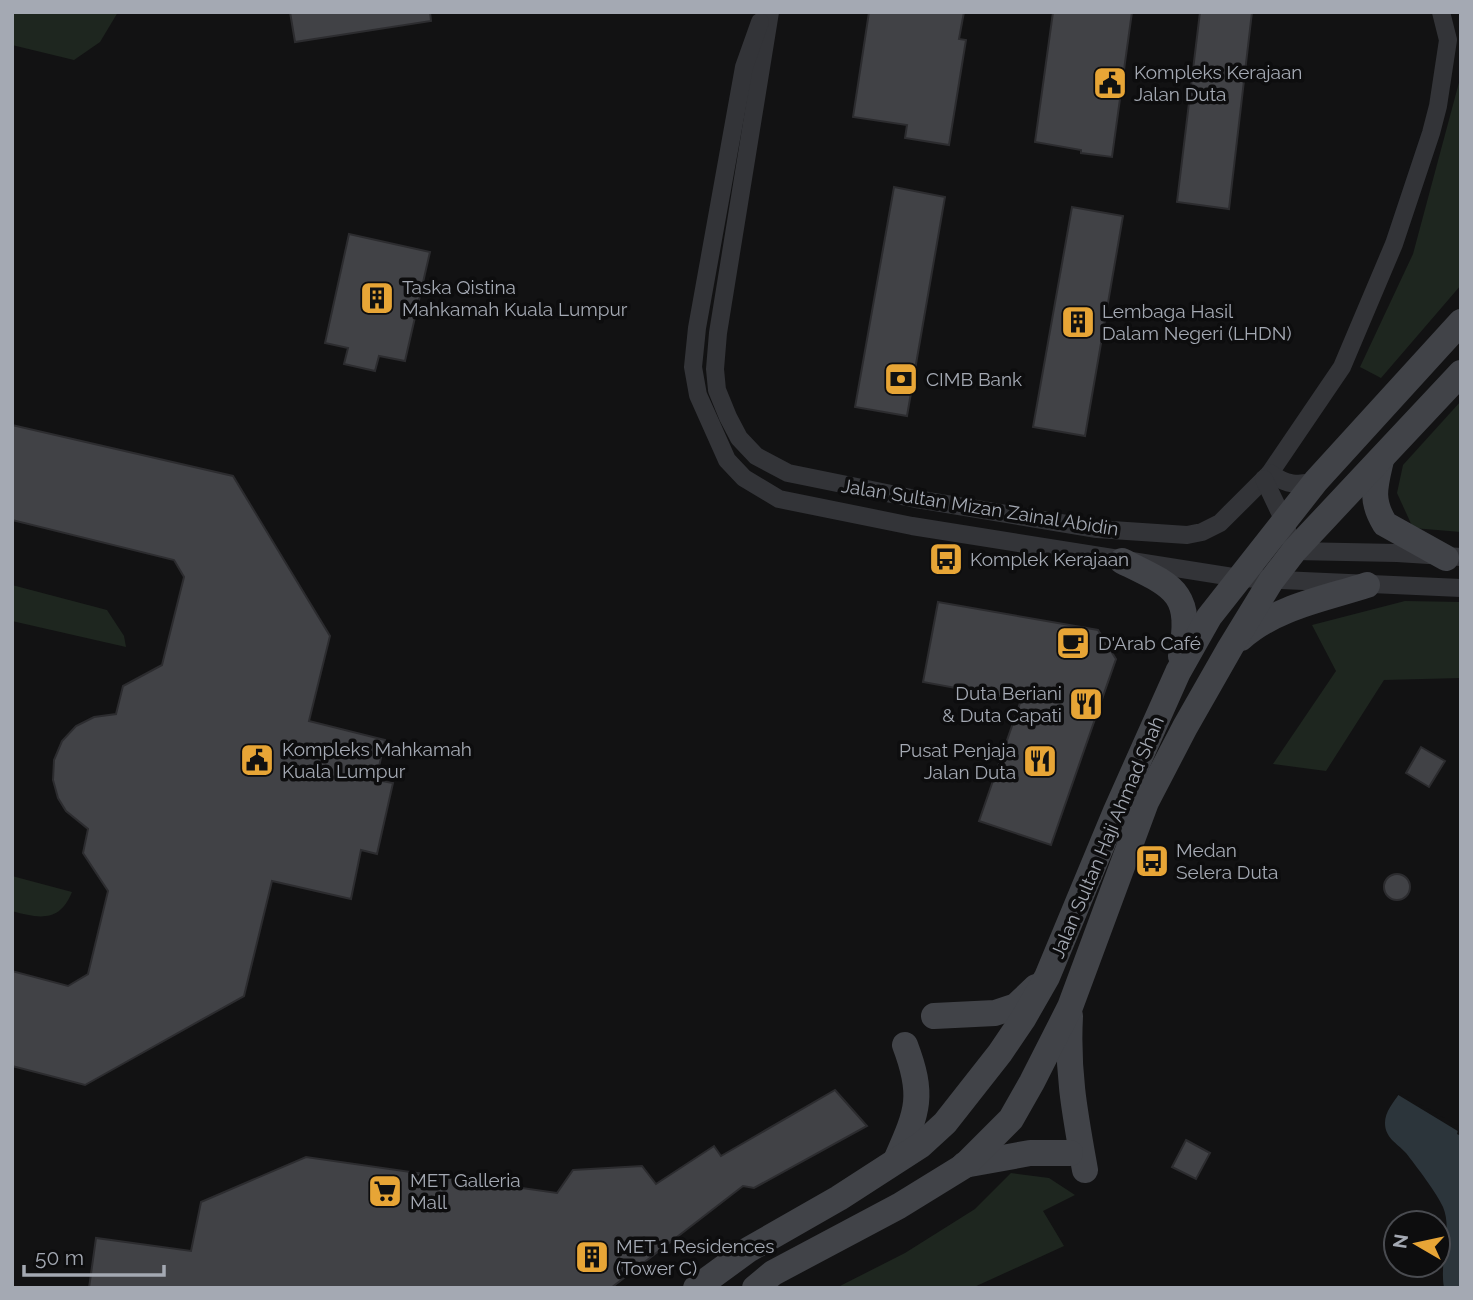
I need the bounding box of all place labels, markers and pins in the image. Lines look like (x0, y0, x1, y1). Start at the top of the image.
place label: Kompleks Kerajaan Jalan Duta (1134, 61, 1302, 105)
public building icon: Kompleks Kerajaan Jalan Duta (1091, 64, 1129, 102)
place label: Taska Qistina Mahkamah Kuala Lumpur (402, 276, 628, 320)
building icon: Taska Qistina Mahkamah Kuala Lumpur (358, 279, 396, 317)
place label: Lembaga Hasil Dalam Negeri (LHDN) (1102, 300, 1291, 344)
building icon: Lembaga Hasil Dalam Negeri (LHDN) (1059, 303, 1097, 341)
bank icon: CIMB Bank (882, 360, 920, 398)
place label: CIMB Bank (926, 368, 1022, 390)
bus stop icon: Komplek Kerajaan (927, 540, 965, 578)
place label: Komplek Kerajaan (970, 548, 1129, 570)
cafe icon: D'Arab Café (1054, 624, 1092, 662)
place label: D'Arab Café (1098, 632, 1201, 654)
place label: Duta Beriani & Duta Capati (942, 682, 1062, 726)
restaurant icon: Duta Beriani & Duta Capati (1067, 685, 1105, 723)
place label: Kompleks Mahkamah Kuala Lumpur (282, 738, 472, 782)
place label: Pusat Penjaja Jalan Duta (899, 739, 1016, 783)
public building icon: Kompleks Mahkamah Kuala Lumpur (238, 741, 276, 779)
restaurant icon: Pusat Penjaja Jalan Duta (1021, 742, 1059, 780)
place label: Medan Selera Duta (1176, 839, 1278, 883)
bus stop icon: Medan Selera Duta (1133, 842, 1171, 880)
place label: MET Galleria Mall (410, 1169, 521, 1213)
supermarket icon: MET Galleria Mall (366, 1172, 404, 1210)
place label: MET 1 Residences (Tower C) (616, 1235, 774, 1279)
building icon: MET 1 Residences (Tower C) (573, 1238, 611, 1276)

